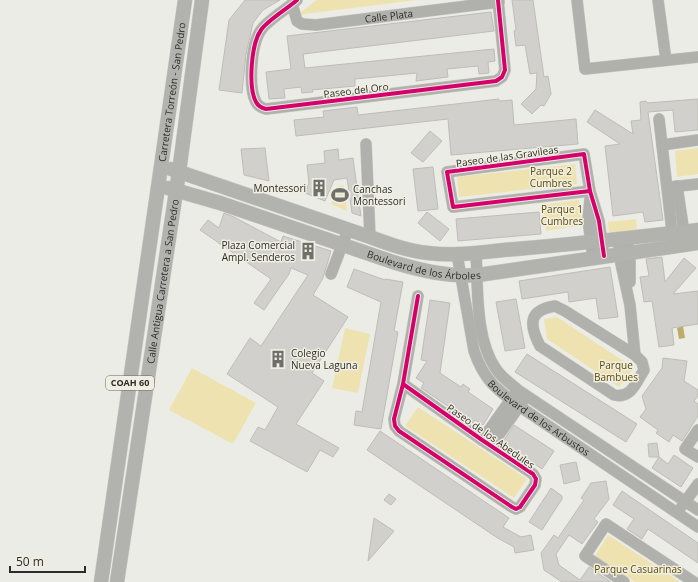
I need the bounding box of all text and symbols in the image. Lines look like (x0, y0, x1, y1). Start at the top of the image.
street label: Calle Plata (364, 6, 414, 26)
street label: Carretera Torreón - San Pedro (155, 21, 189, 163)
street label: Paseo del Oro (323, 79, 389, 101)
street label: Paseo de las Gravileas (455, 142, 559, 170)
park label: Parque 2 Cumbres (530, 164, 572, 190)
building icon: Montessori (309, 178, 329, 198)
place label: Montessori (254, 181, 306, 195)
place label: Canchas Montessori (353, 182, 405, 208)
sports icon: Canchas Montessori (330, 185, 350, 205)
street label: Calle Antigua Carretera a San Pedro (143, 198, 182, 365)
park label: Parque 1 Cumbres (541, 202, 583, 228)
place label: Plaza Comercial Ampl. Senderos (221, 238, 295, 264)
building icon: Plaza Comercial Ampl. Senderos (298, 241, 318, 261)
street label: Boulevard de los Árboles (365, 247, 482, 282)
place label: Colegio Nueva Laguna (291, 346, 357, 372)
building icon: Colegio Nueva Laguna (268, 349, 288, 369)
park label: Parque Bambues (594, 358, 638, 384)
road number: COAH 60 (106, 376, 154, 390)
street label: Boulevard de los Arbustos (485, 377, 593, 459)
street label: Paseo de los Abedules (444, 400, 538, 472)
scale bar (10, 548, 85, 574)
text: 50 m (16, 553, 44, 570)
park label: Parque Casuarinas (594, 562, 682, 576)

